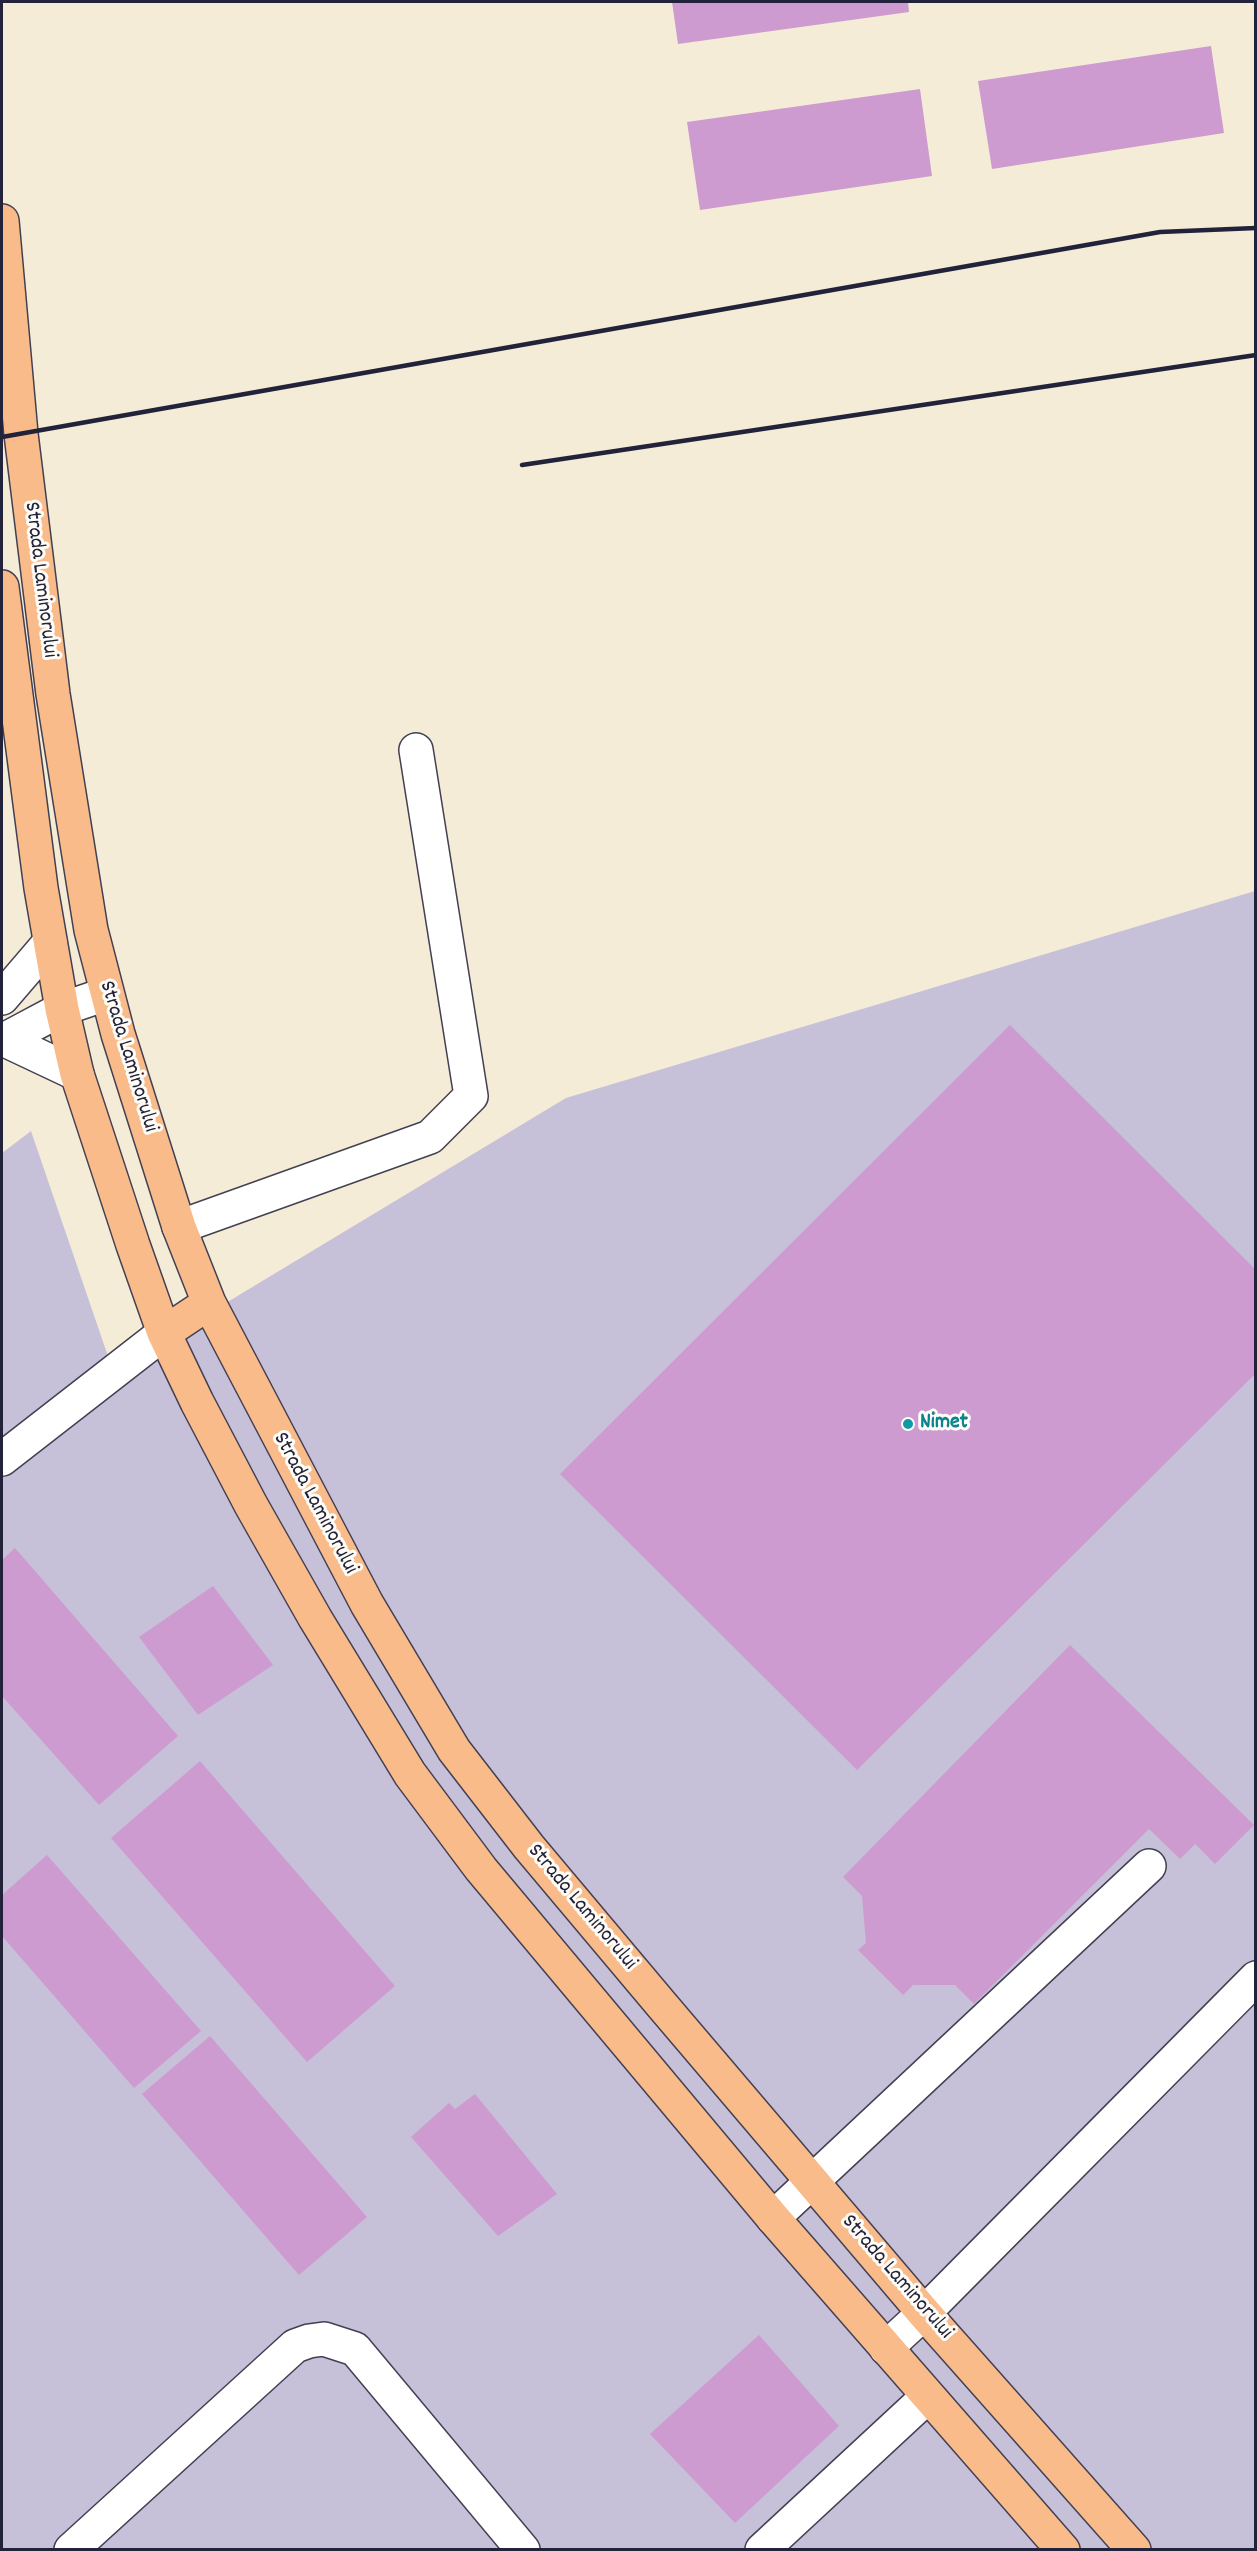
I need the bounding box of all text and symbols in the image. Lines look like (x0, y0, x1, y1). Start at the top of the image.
street label: Strada Laminorului (16, 501, 62, 659)
street label: Strada Laminorului (91, 978, 163, 1136)
place label: Nimet (920, 1411, 968, 1437)
marker: Nimet (901, 1417, 915, 1431)
street label: Strada Laminorului (266, 1429, 362, 1579)
street label: Strada Laminorului (521, 1839, 641, 1977)
street label: Strada Laminorului (835, 2210, 957, 2346)

